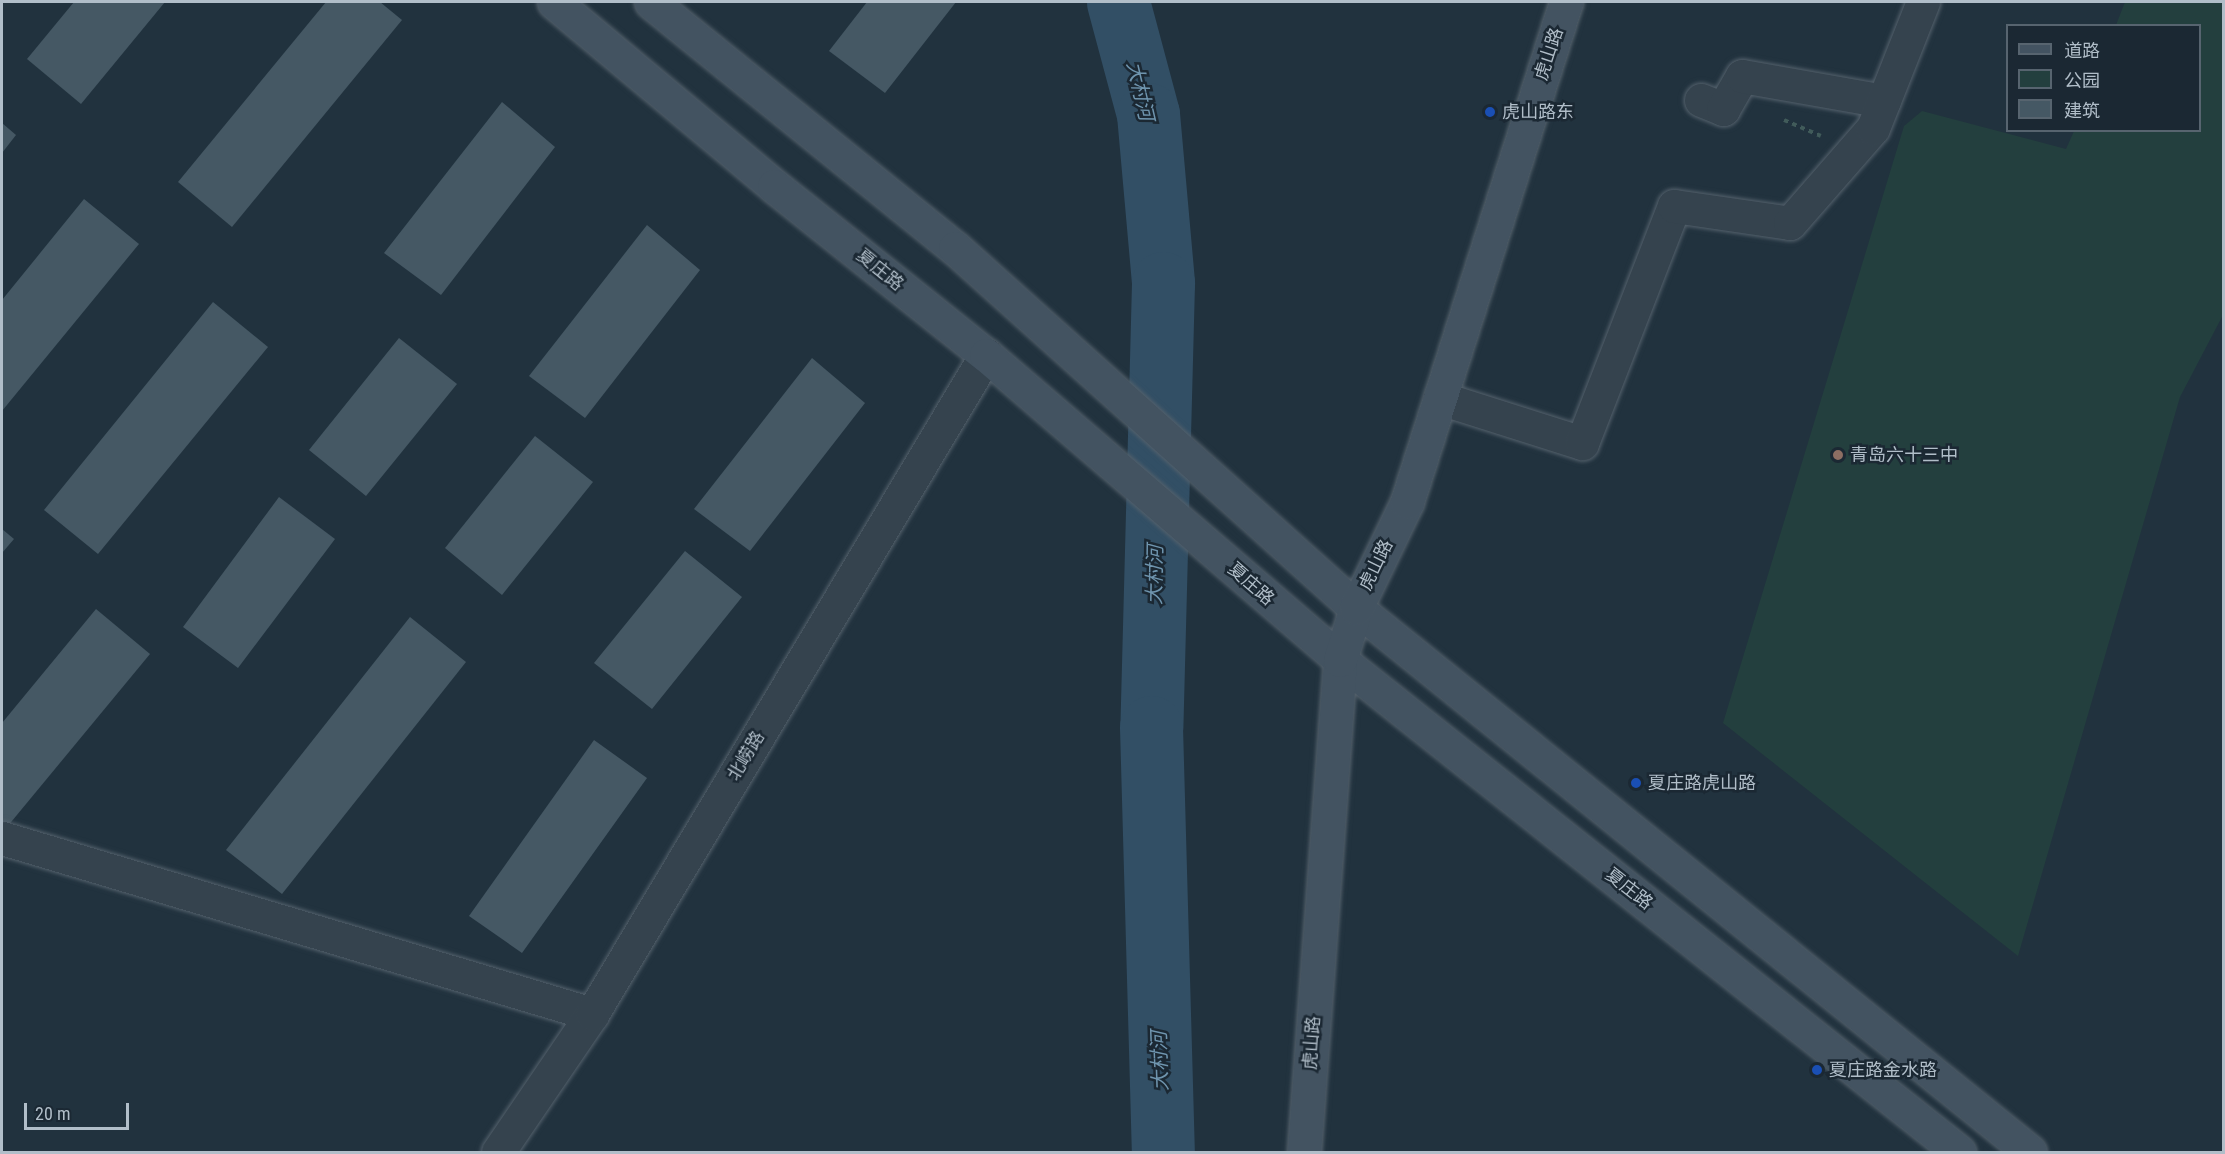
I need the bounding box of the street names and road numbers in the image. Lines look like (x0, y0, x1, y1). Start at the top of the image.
street label: 虎山路 (1530, 25, 1568, 83)
street label: 夏庄路 (852, 245, 908, 295)
street label: 虎山路 (1354, 536, 1398, 594)
street label: 夏庄路 (1224, 558, 1278, 610)
street label: 北崂路 (723, 727, 769, 785)
street label: 夏庄路 (1601, 864, 1657, 914)
street label: 虎山路 (1299, 1015, 1325, 1071)

